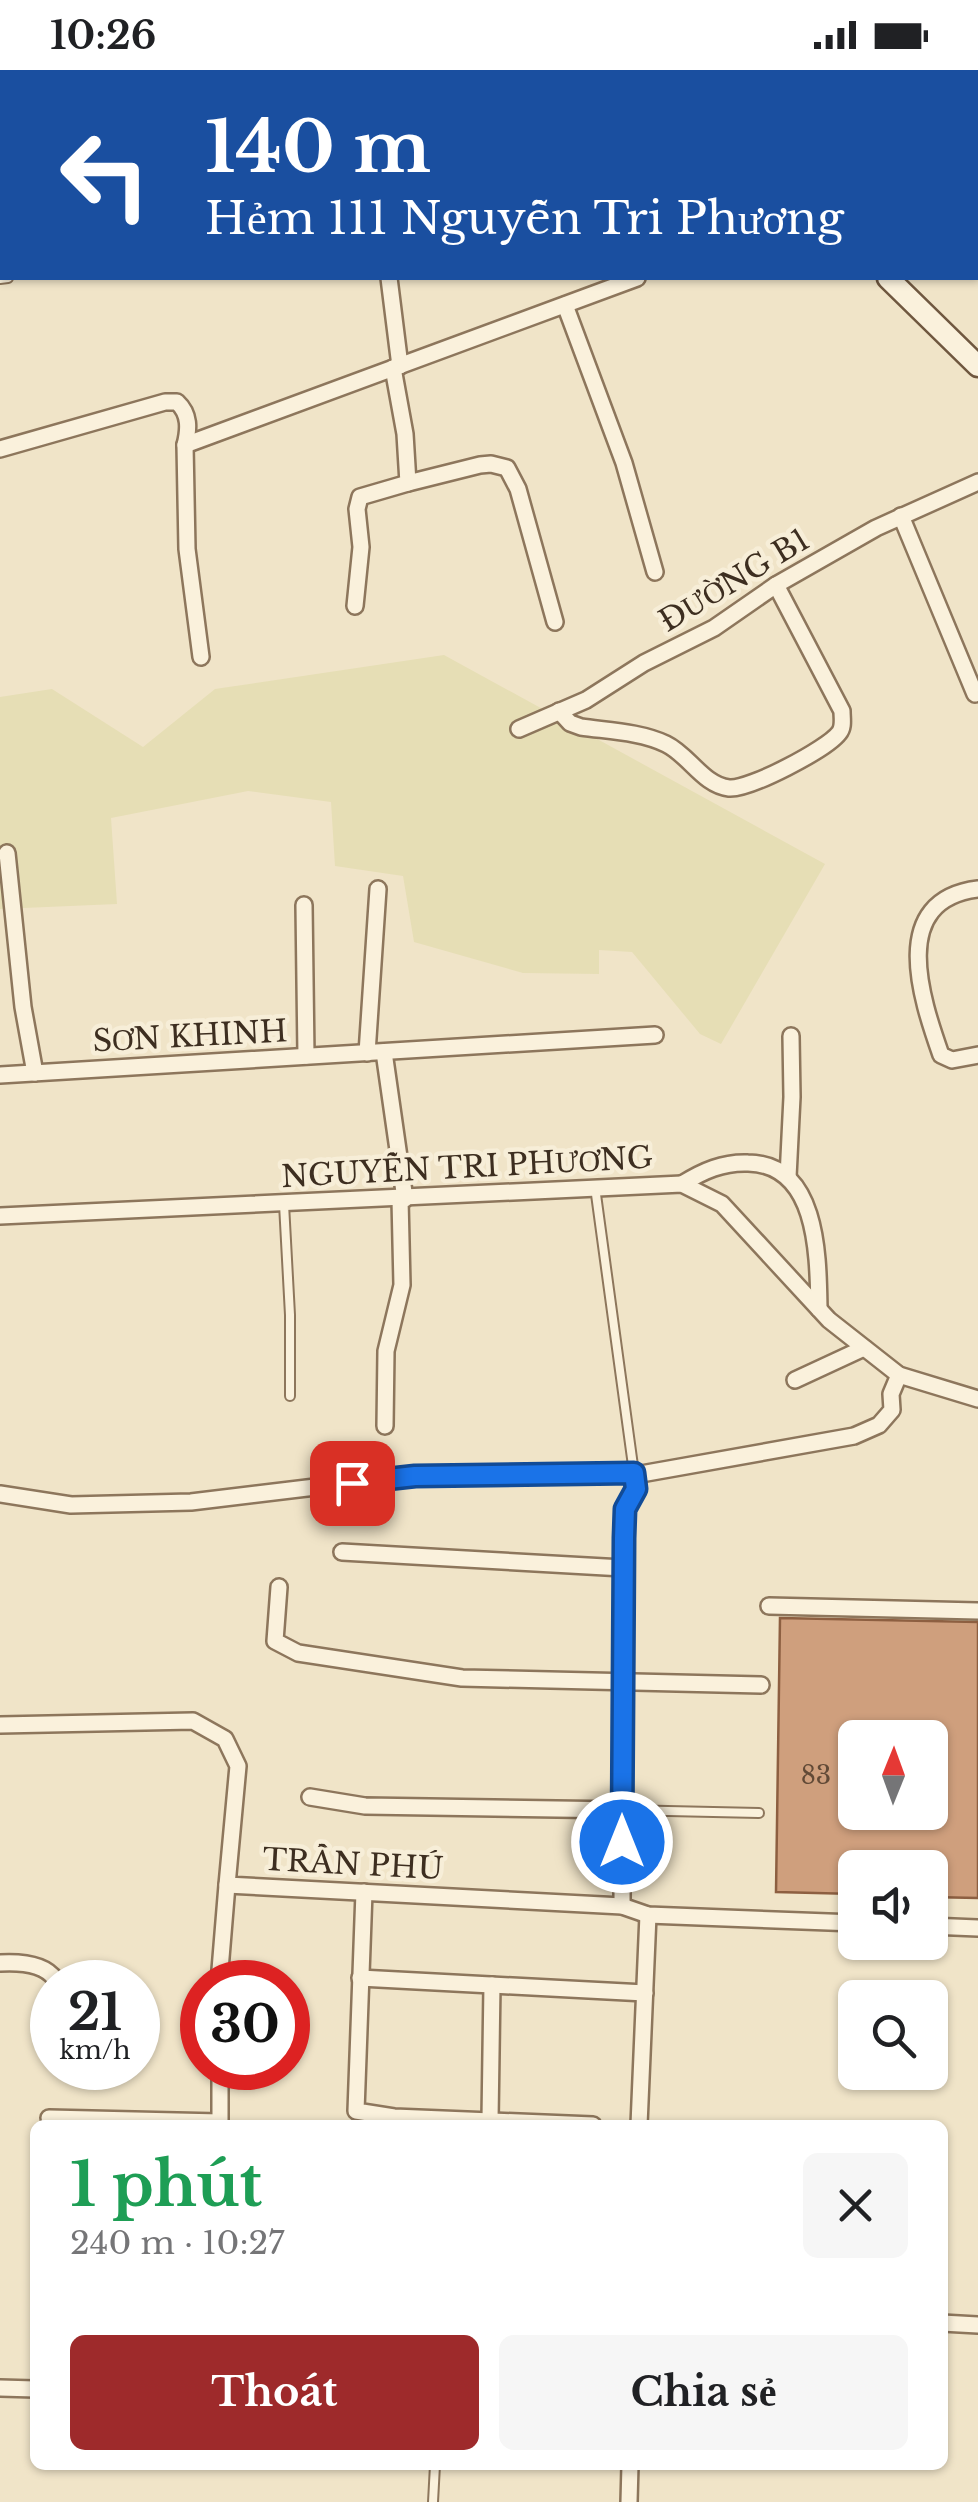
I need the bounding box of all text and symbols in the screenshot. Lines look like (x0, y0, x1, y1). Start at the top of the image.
text: 10:26 (50, 12, 156, 59)
text: 140 m (205, 104, 431, 191)
icon: left (40, 110, 170, 240)
text: Hẻm 111 Nguyễn Tri Phương (205, 190, 844, 246)
street label: ĐƯỜNG B1 (652, 521, 816, 639)
street label: SƠN KHINH (92, 1012, 288, 1060)
street label: NGUYỄN TRI PHƯƠNG (280, 1139, 654, 1195)
pin (310, 1441, 395, 1526)
icon: arrive (325, 1456, 380, 1511)
north arrow (838, 1720, 948, 1830)
map controls (838, 1720, 948, 2090)
house number: 83 (801, 1760, 831, 1791)
position arrow (570, 1790, 674, 1894)
street label: TRẦN PHÚ (262, 1841, 444, 1887)
button: sound (838, 1850, 948, 1960)
speed limit sign: 30 (180, 1960, 310, 2090)
button: search (838, 1980, 948, 2090)
text: 21 (68, 1981, 122, 2044)
text: km/h (60, 2035, 130, 2066)
text: 1 phút (70, 2148, 262, 2222)
button: close (803, 2153, 908, 2258)
text: 240 m · 10:27 (70, 2223, 284, 2263)
button: Thoát (70, 2335, 479, 2450)
button: Chia sẻ (499, 2335, 908, 2450)

